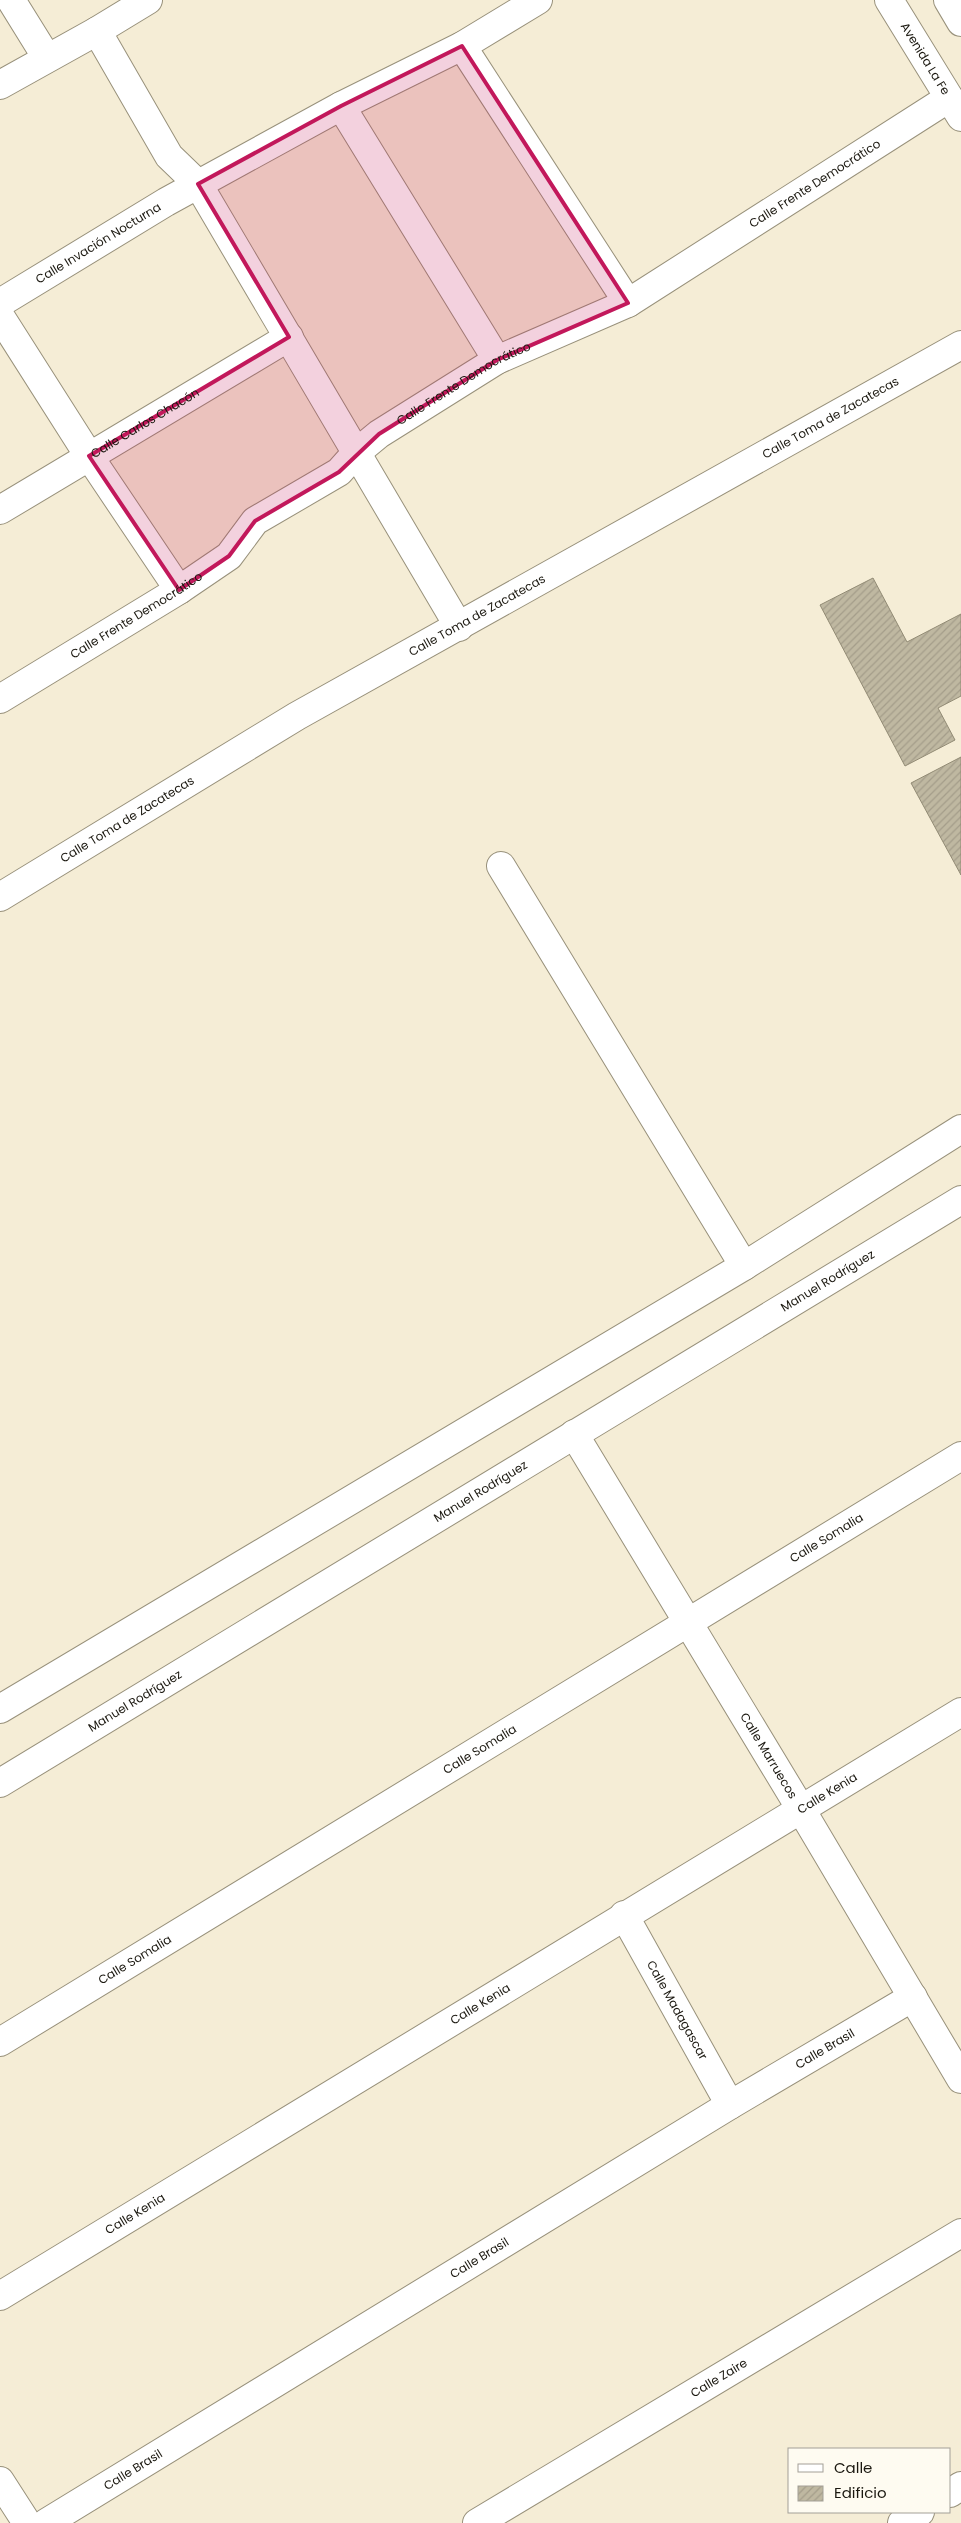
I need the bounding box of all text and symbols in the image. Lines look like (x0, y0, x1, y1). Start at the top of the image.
street label: Avenida La Fe (897, 19, 954, 98)
street label: Calle Frente Democrático (746, 135, 884, 232)
street label: Calle Invación Nocturna (32, 198, 164, 288)
street label: Calle Frente Democrático (393, 337, 533, 429)
street label: Calle Toma de Zacatecas (759, 372, 902, 462)
street label: Calle Carlos Chacón (87, 384, 202, 462)
street label: Calle Frente Democrático (67, 567, 206, 662)
street label: Calle Toma de Zacatecas (405, 570, 548, 660)
street label: Calle Toma de Zacatecas (57, 772, 197, 866)
street label: Manuel Rodríguez (777, 1246, 877, 1315)
street label: Manuel Rodríguez (430, 1456, 530, 1526)
street label: Calle Somalia (786, 1509, 866, 1567)
street label: Manuel Rodríguez (85, 1666, 185, 1736)
street label: Calle Marruecos (736, 1709, 802, 1802)
street label: Calle Somalia (440, 1720, 520, 1778)
street label: Calle Kenia (794, 1768, 860, 1818)
street label: Calle Somalia (95, 1930, 175, 1988)
street label: Calle Madagascar (643, 1957, 712, 2063)
street label: Calle Kenia (447, 1979, 513, 2028)
street label: Calle Brasil (792, 2024, 858, 2073)
street label: Calle Kenia (102, 2189, 168, 2238)
street label: Calle Brasil (447, 2233, 512, 2282)
street label: Calle Zaire (687, 2354, 750, 2401)
street label: Calle Brasil (100, 2445, 165, 2494)
legend (788, 2448, 951, 2513)
text: Calle (834, 2457, 872, 2478)
text: Edificio (834, 2482, 887, 2503)

